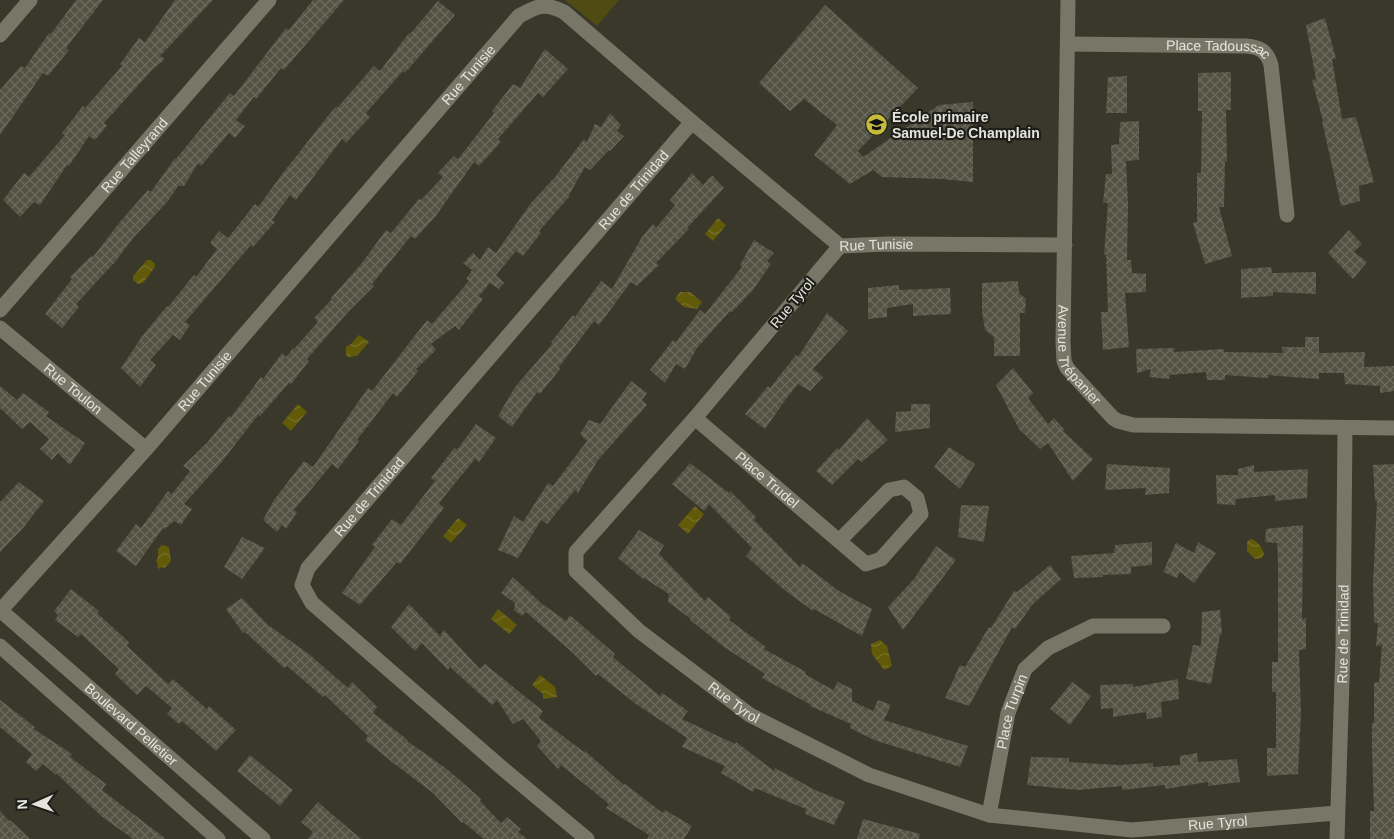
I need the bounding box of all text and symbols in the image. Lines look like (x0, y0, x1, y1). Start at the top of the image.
street label: Place Tadoussac (1166, 37, 1274, 62)
street label: Rue Tunisie (438, 41, 499, 108)
place label: École primaire Samuel-De Champlain (892, 109, 1040, 141)
school or university icon: École primaire Samuel-De Champlain (864, 113, 888, 137)
street label: Rue Talleyrand (98, 115, 171, 196)
street label: Rue de Trinidad (595, 147, 672, 233)
street label: Rue Tunisie (839, 236, 914, 254)
street label: Rue Tyrol (767, 275, 817, 331)
street label: Avenue Trépanier (1055, 305, 1105, 408)
street label: Rue Tunisie (174, 347, 235, 414)
street label: Rue Toulon (41, 360, 105, 417)
street label: Place Trudel (732, 448, 802, 511)
street label: Rue de Trinidad (331, 454, 408, 540)
street label: Rue de Trinidad (1334, 585, 1352, 684)
street label: Place Turpin (993, 672, 1030, 751)
street label: Rue Tyrol (705, 678, 762, 726)
street label: Boulevard Pelletier (82, 680, 181, 769)
north arrow (10, 779, 60, 829)
text: N (14, 799, 30, 810)
street label: Rue Tyrol (1187, 812, 1248, 833)

